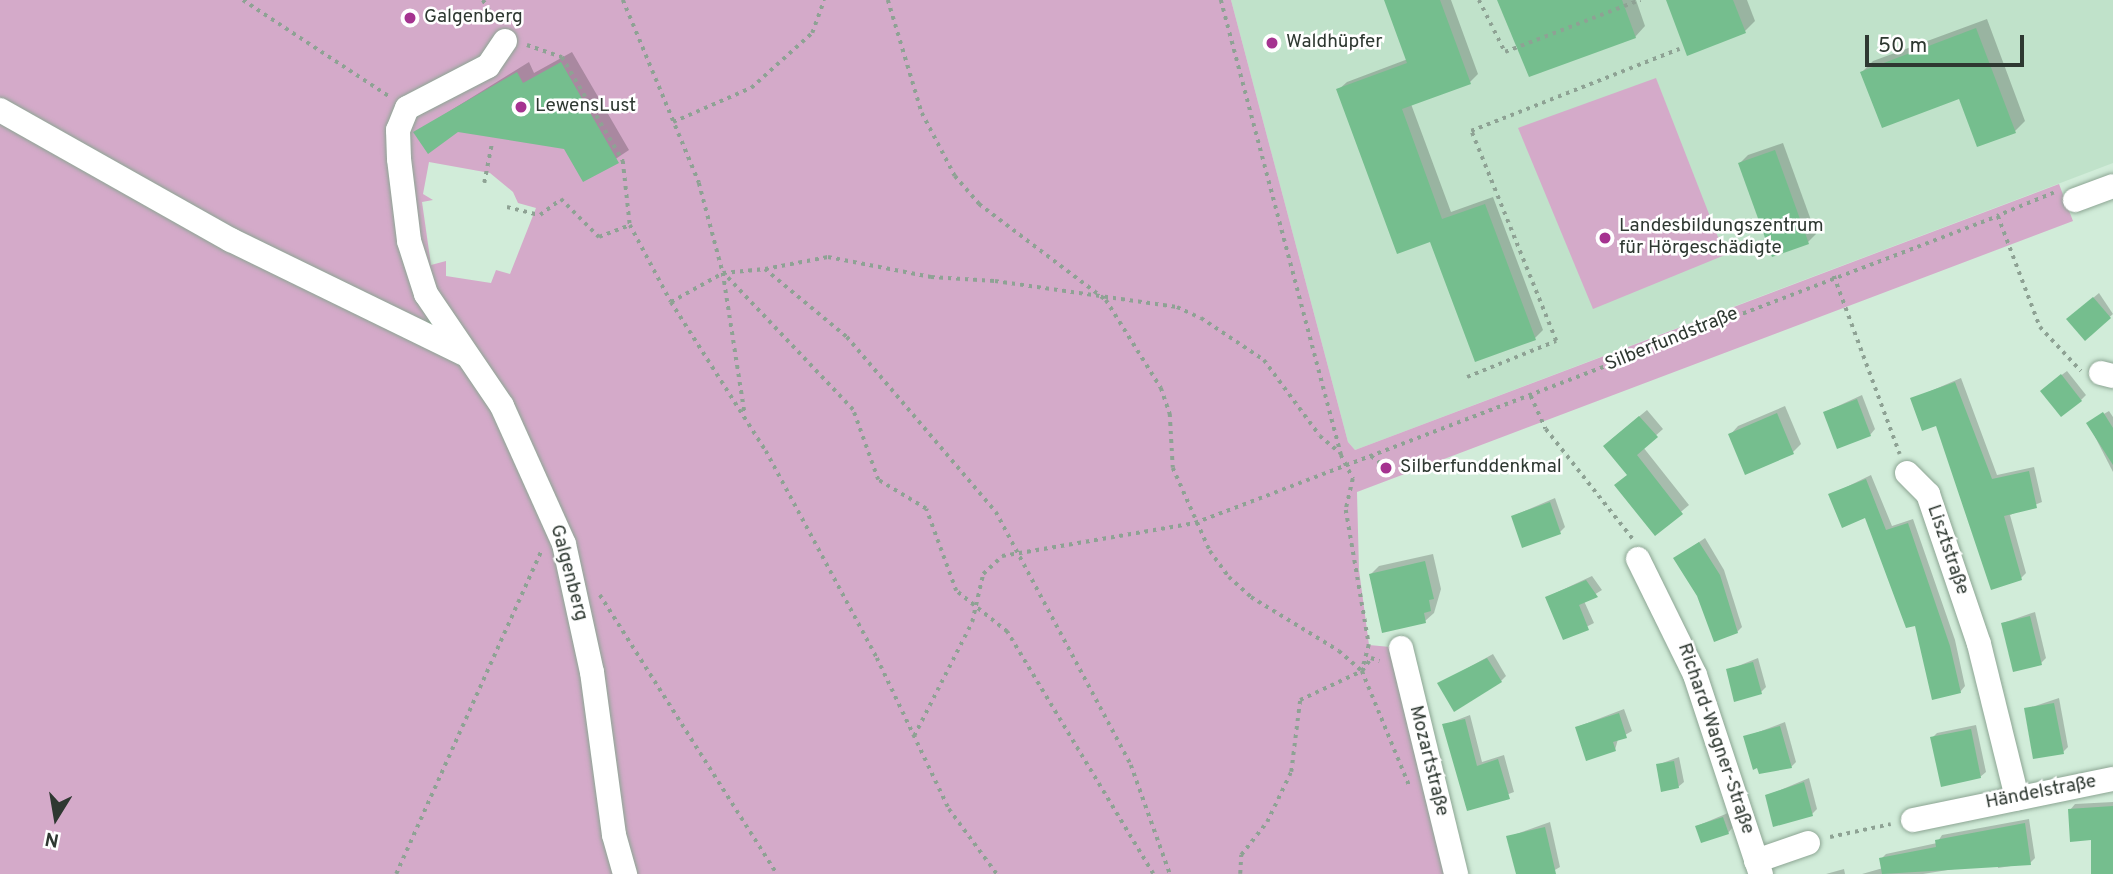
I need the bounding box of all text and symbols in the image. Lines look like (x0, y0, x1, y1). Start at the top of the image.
place label: Galgenberg (424, 7, 523, 29)
marker: Galgenberg (402, 10, 418, 26)
scale bar (1868, 21, 2027, 65)
place label: Waldhüpfer (1286, 32, 1383, 54)
text: 50 m (1878, 33, 1927, 60)
marker: Waldhüpfer (1264, 35, 1280, 51)
place label: LewensLust (535, 96, 636, 118)
marker: LewensLust (513, 99, 529, 115)
place label: Landesbildungszentrum für Hörgeschädigte (1619, 216, 1824, 260)
marker: Landesbildungszentrum für Hörgeschädigte (1597, 230, 1613, 246)
street label: Silberfundstraße (1602, 303, 1742, 377)
place label: Silberfunddenkmal (1400, 457, 1562, 479)
marker: Silberfunddenkmal (1378, 460, 1394, 476)
street label: Lisztstraße (1921, 502, 1973, 598)
street label: Galgenberg (544, 522, 592, 624)
street label: Richard-Wagner-Straße (1672, 640, 1758, 838)
street label: Mozartstraße (1403, 703, 1453, 819)
street label: Händelstraße (1984, 771, 2098, 815)
north arrow (21, 783, 91, 853)
text: N (43, 826, 61, 852)

